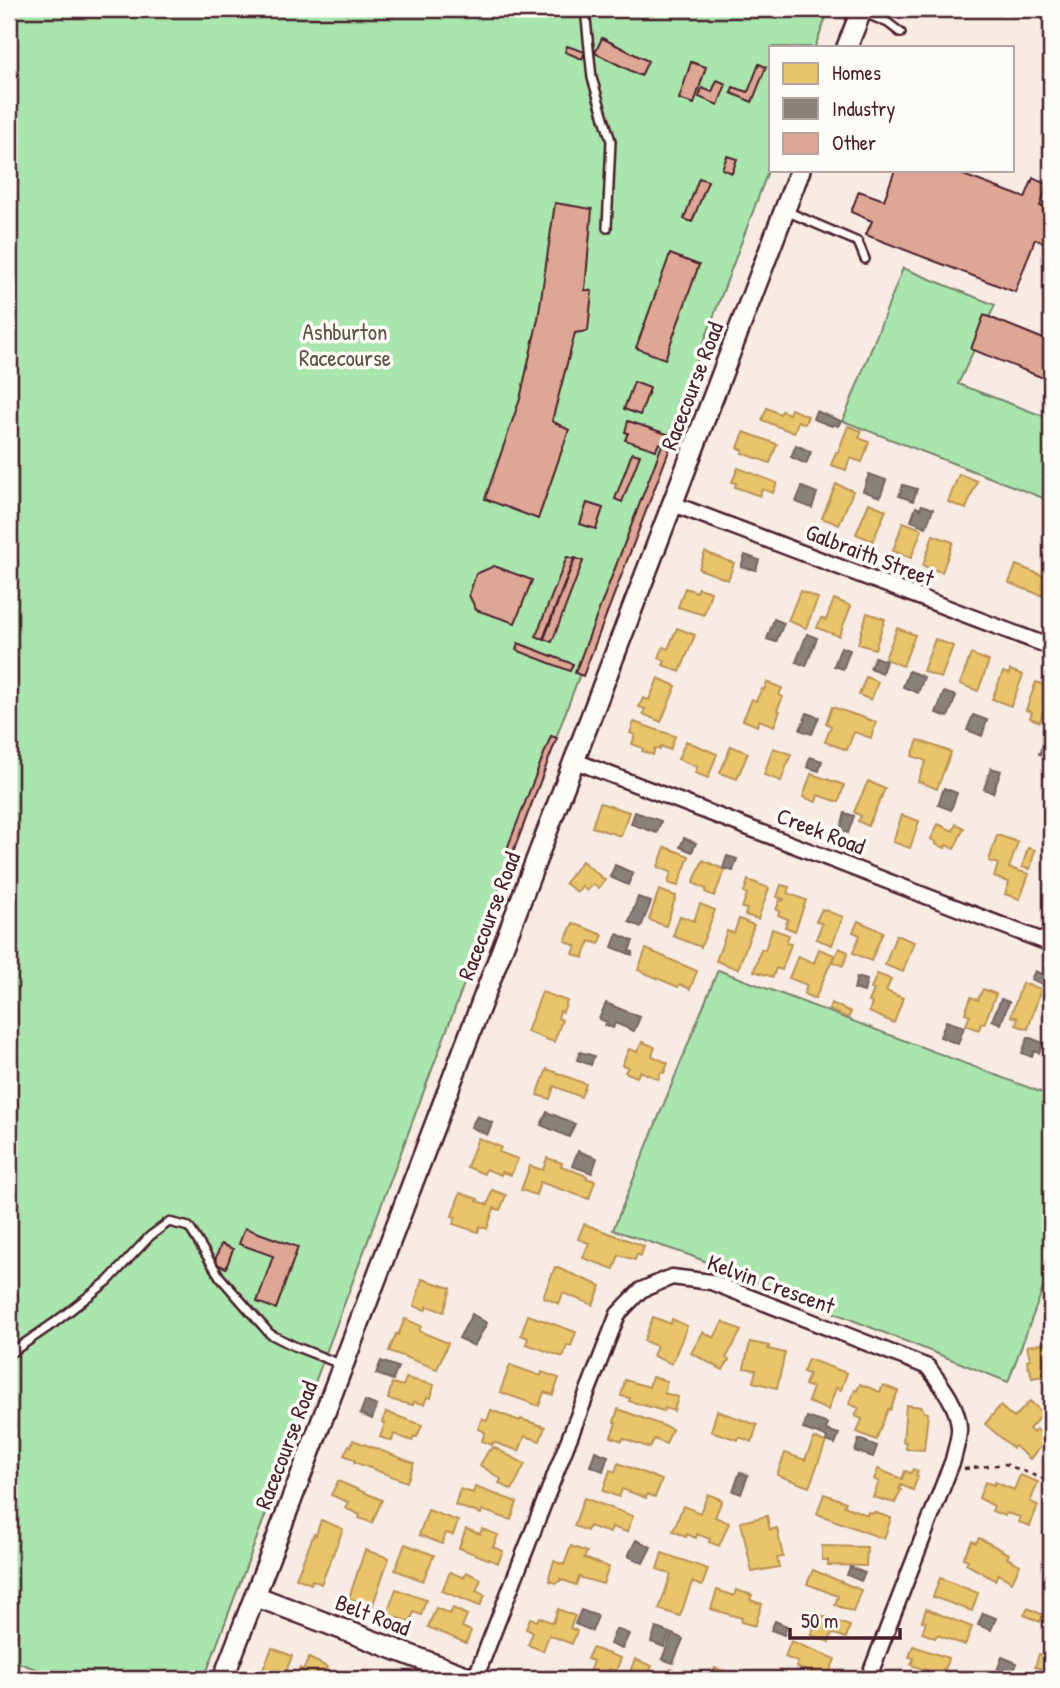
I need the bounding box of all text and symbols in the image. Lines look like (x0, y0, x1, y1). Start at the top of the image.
legend (769, 46, 1014, 172)
text: Homes (832, 58, 881, 87)
text: Industry (832, 94, 895, 123)
text: Other (832, 128, 876, 157)
park label: Ashburton Racecourse (299, 316, 391, 373)
street label: Racecourse Road (653, 317, 730, 454)
street label: Galbraith Street (802, 516, 940, 594)
street label: Creek Road (773, 800, 870, 862)
street label: Racecourse Road (450, 847, 527, 984)
street label: Kelvin Crescent (703, 1246, 840, 1321)
street label: Racecourse Road (247, 1376, 324, 1513)
street label: Belt Road (331, 1586, 415, 1643)
scale bar (790, 1597, 901, 1641)
text: 50 m (801, 1606, 838, 1635)

